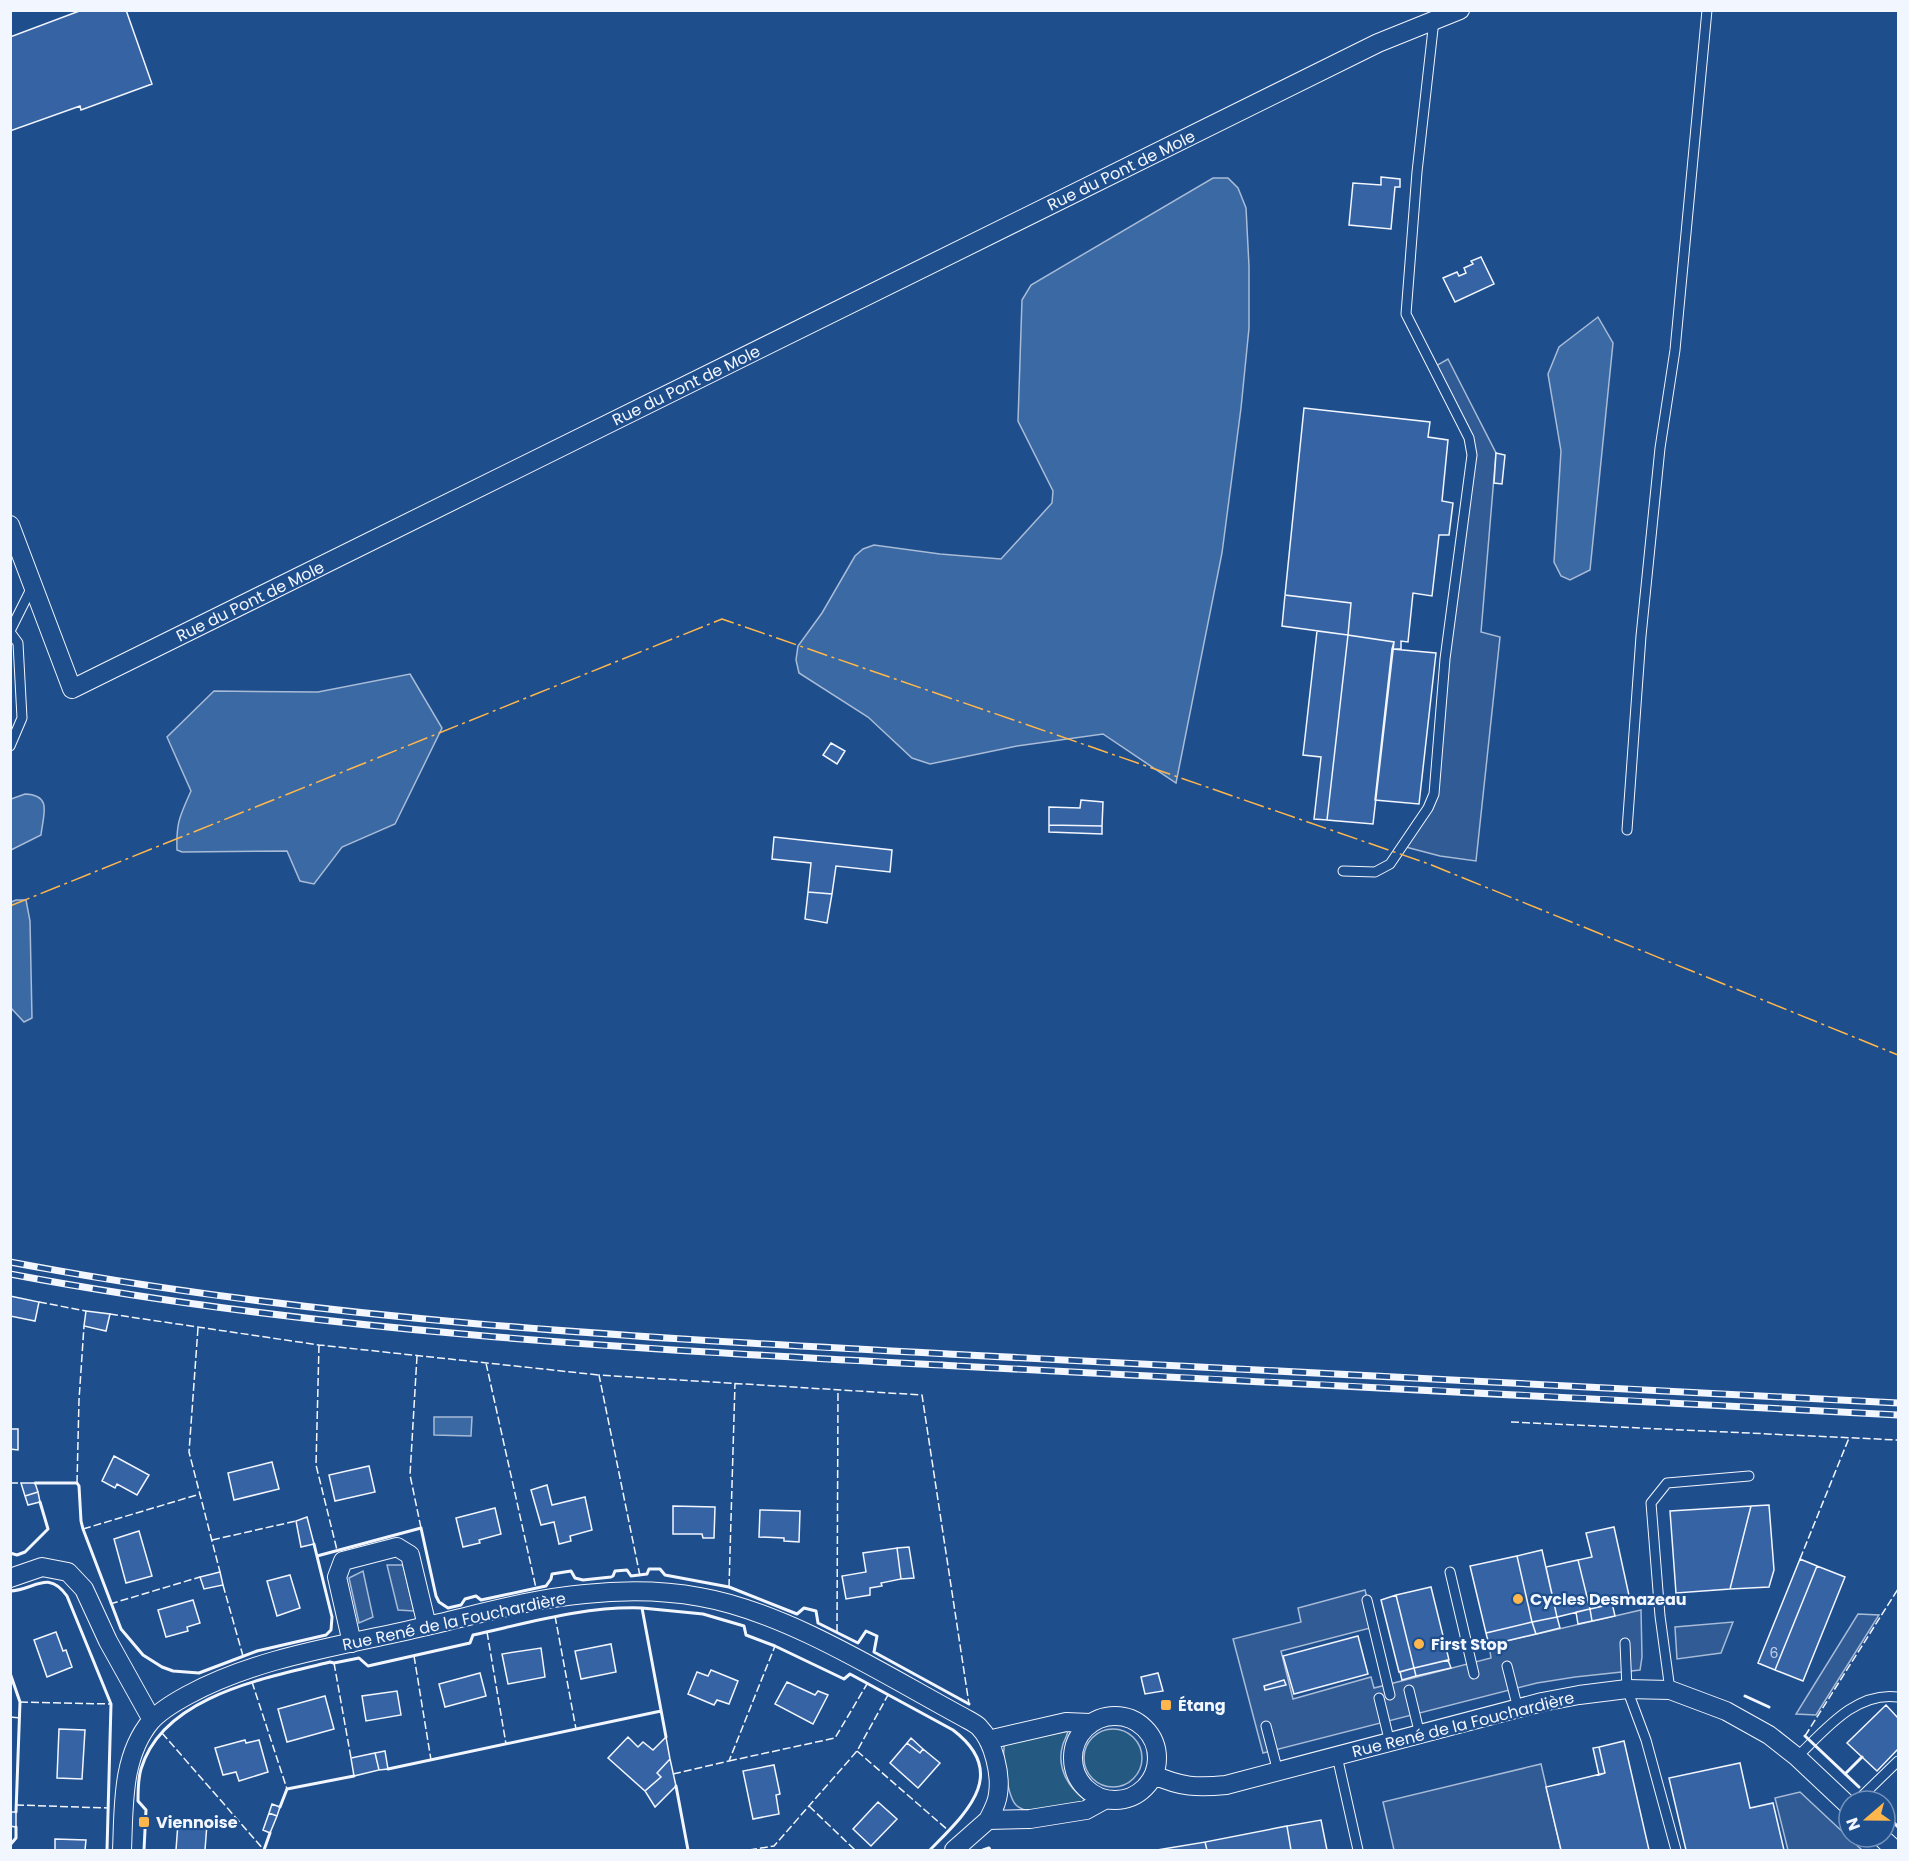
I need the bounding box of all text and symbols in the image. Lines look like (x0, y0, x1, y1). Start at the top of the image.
street label: Rue du Pont de Mole (1043, 125, 1199, 216)
street label: Rue du Pont de Mole (608, 340, 764, 431)
street label: Rue du Pont de Mole (172, 556, 328, 647)
street label: Rue René de la Fouchardière (340, 1587, 568, 1656)
place label: Cycles Desmazeau (1530, 1588, 1687, 1611)
marker: Cycles Desmazeau (1511, 1592, 1525, 1606)
place label: First Stop (1431, 1633, 1508, 1656)
marker: First Stop (1412, 1637, 1426, 1651)
house number: 6 (1770, 1643, 1779, 1663)
street label: Rue René de la Fouchardière (1350, 1686, 1577, 1763)
place label: Étang (1178, 1694, 1226, 1717)
marker: Étang (1159, 1698, 1173, 1712)
north arrow (1837, 1789, 1897, 1849)
place label: Viennoise (156, 1811, 238, 1834)
text: N (1841, 1814, 1866, 1834)
marker: Viennoise (137, 1815, 151, 1829)

